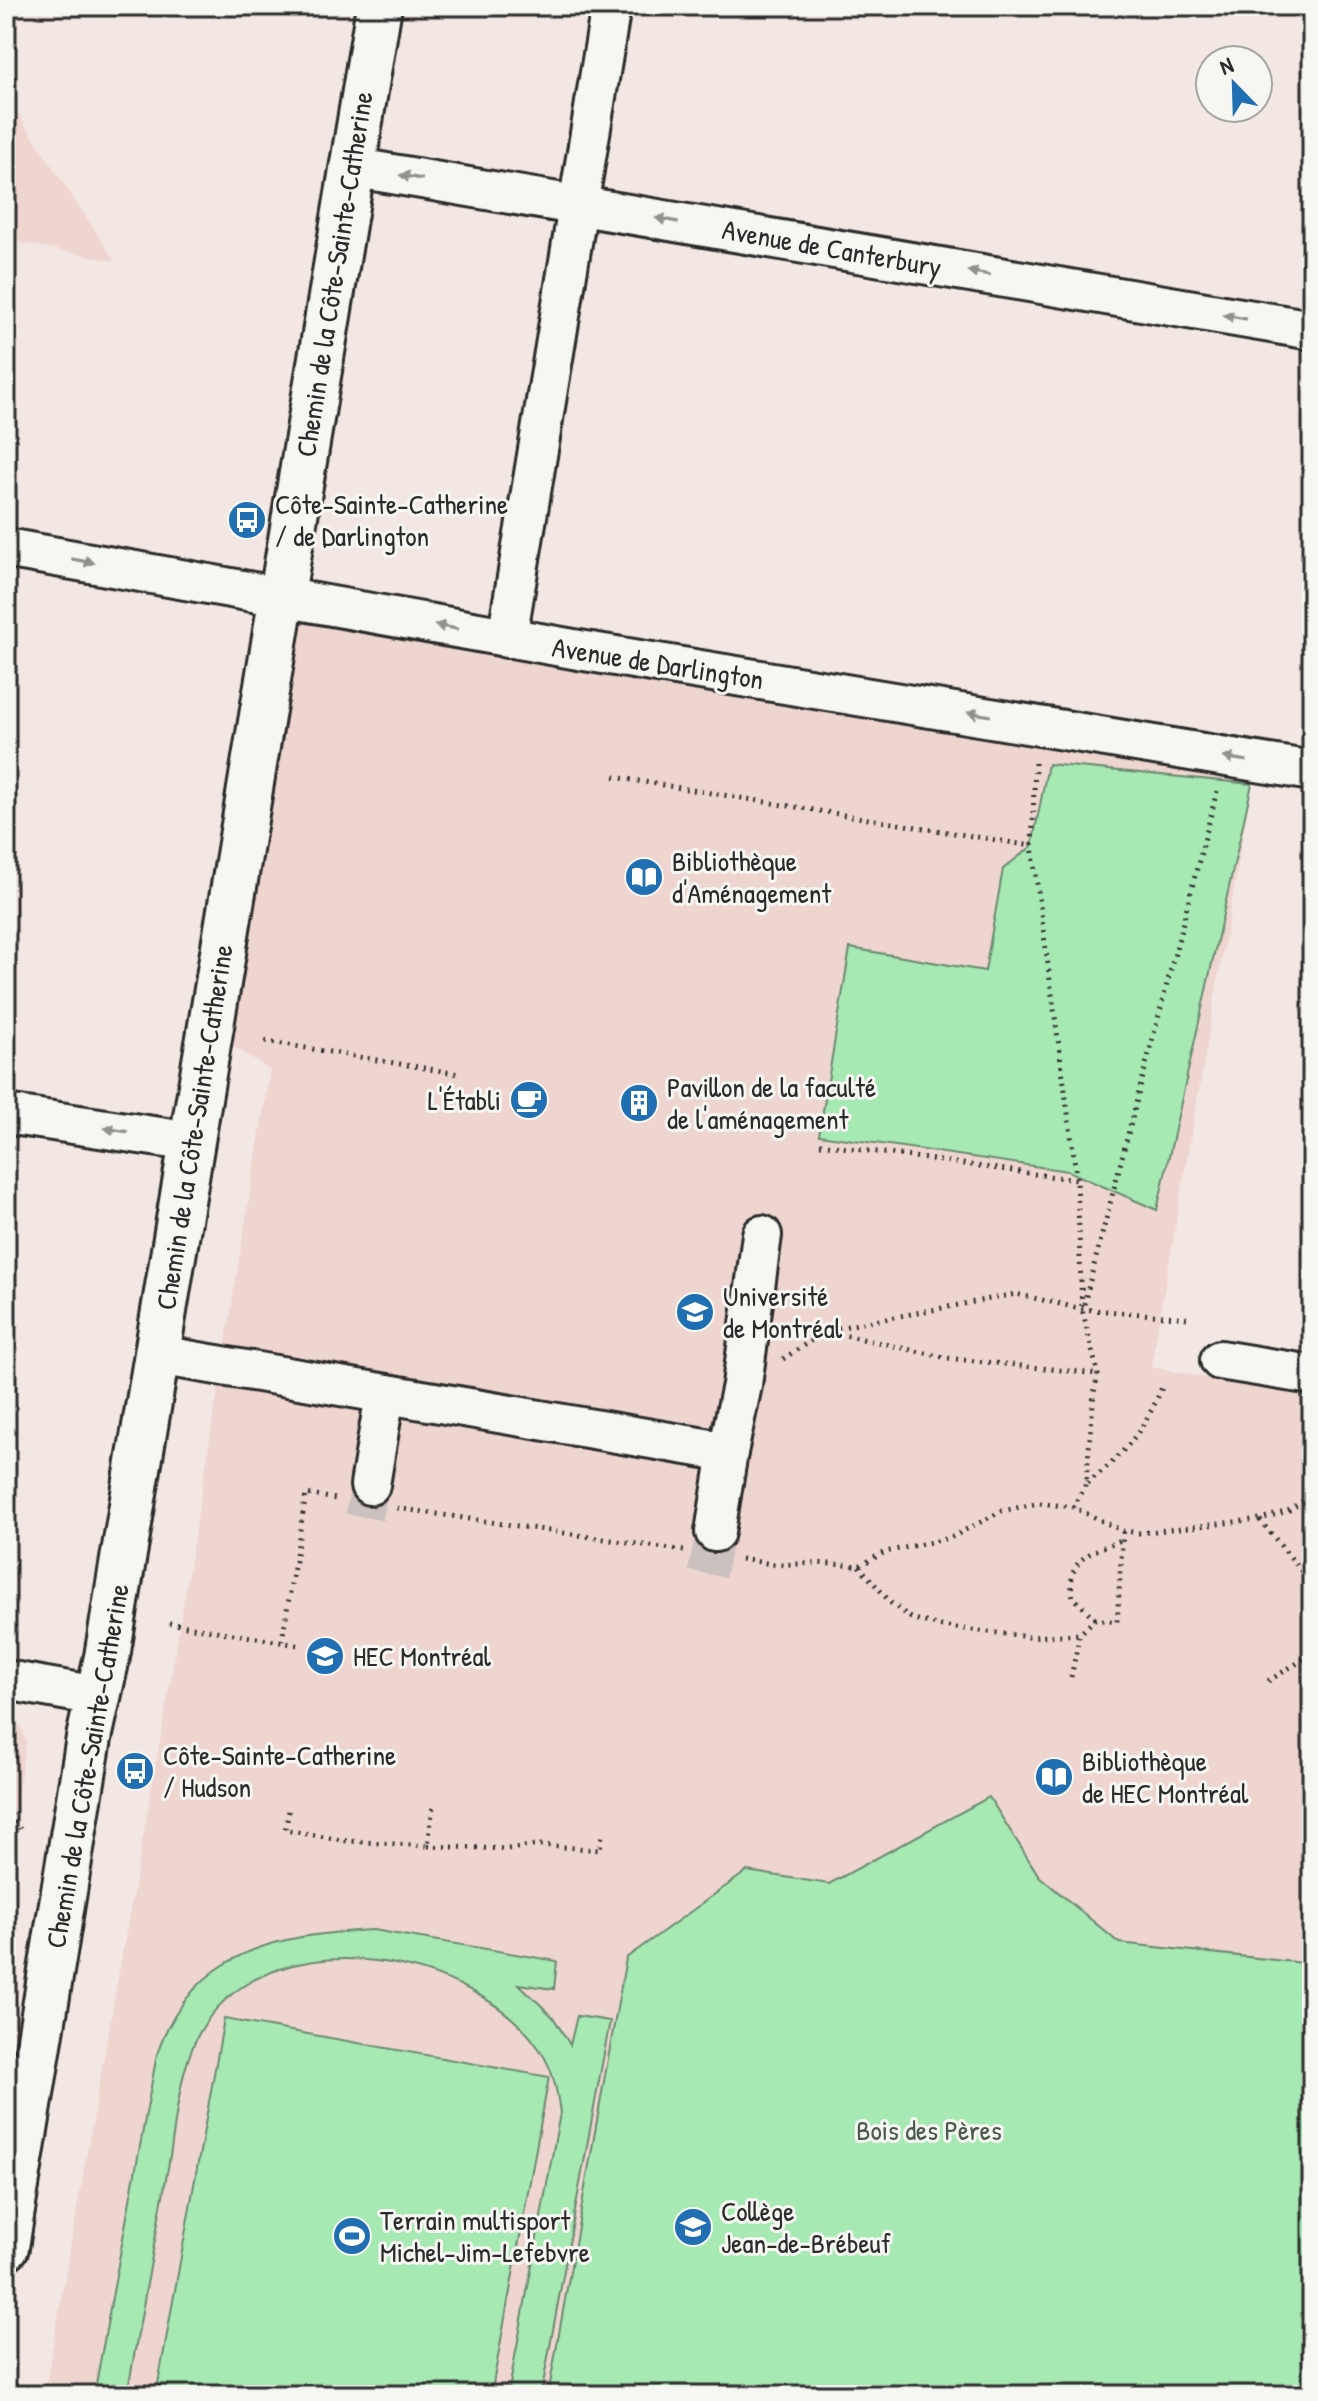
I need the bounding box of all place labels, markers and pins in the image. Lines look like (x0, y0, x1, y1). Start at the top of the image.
place label: Côte-Sainte-Catherine / de Darlington (275, 485, 508, 555)
bus stop icon: Côte-Sainte-Catherine / de Darlington (226, 499, 268, 541)
place label: Bibliothèque d'Aménagement (672, 842, 831, 912)
library icon: Bibliothèque d'Aménagement (623, 856, 665, 898)
place label: Pavillon de la faculté de l'aménagement (667, 1068, 876, 1138)
cafe icon: L'Établi (508, 1079, 550, 1121)
place label: L'Établi (428, 1081, 501, 1119)
building icon: Pavillon de la faculté de l'aménagement (618, 1082, 660, 1124)
place label: Université de Montréal (723, 1277, 843, 1347)
school or university icon: Université de Montréal (674, 1291, 716, 1333)
school or university icon: HEC Montréal (304, 1635, 346, 1677)
place label: HEC Montréal (353, 1637, 491, 1675)
place label: Côte-Sainte-Catherine / Hudson (163, 1736, 396, 1806)
place label: Bibliothèque de HEC Montréal (1082, 1742, 1249, 1812)
bus stop icon: Côte-Sainte-Catherine / Hudson (114, 1750, 156, 1792)
library icon: Bibliothèque de HEC Montréal (1033, 1756, 1075, 1798)
place label: Collège Jean-de-Brébeuf (721, 2192, 891, 2262)
place label: Terrain multisport Michel-Jim-Lefebvre (380, 2201, 590, 2271)
school or university icon: Collège Jean-de-Brébeuf (672, 2206, 714, 2248)
sports icon: Terrain multisport Michel-Jim-Lefebvre (331, 2215, 373, 2257)

